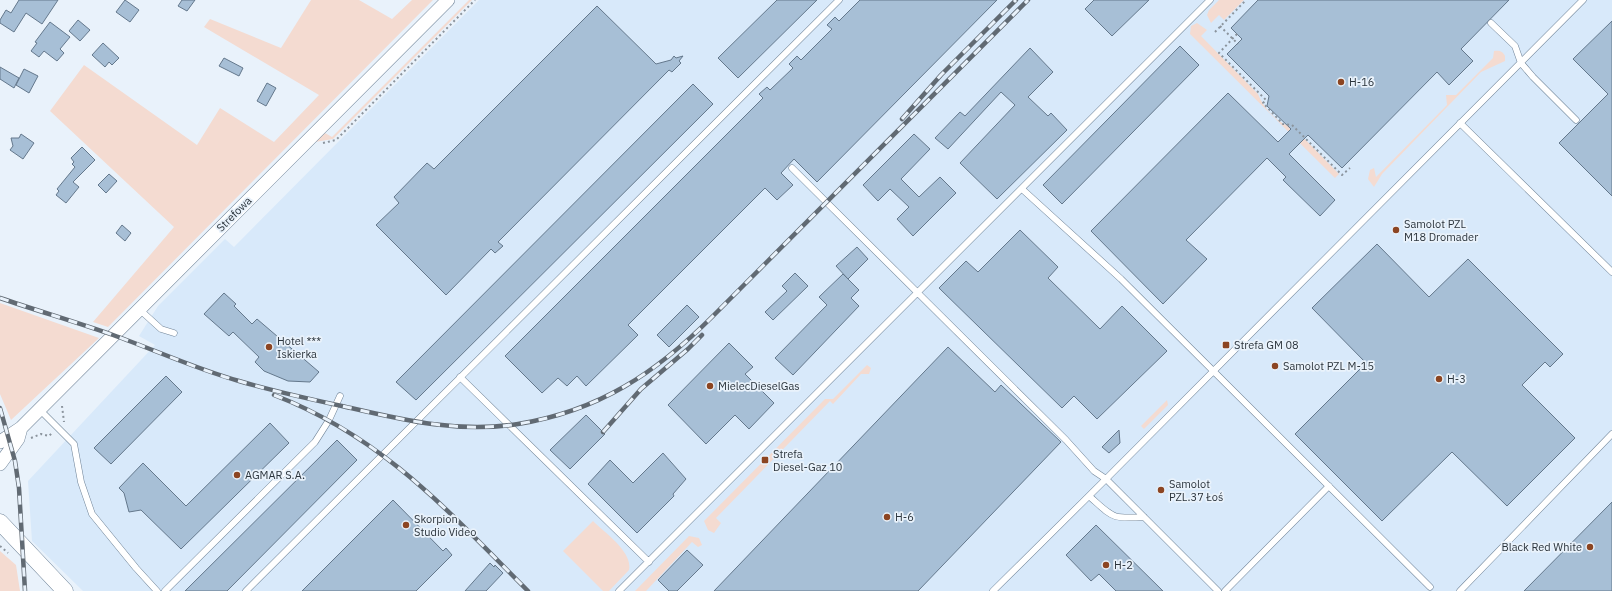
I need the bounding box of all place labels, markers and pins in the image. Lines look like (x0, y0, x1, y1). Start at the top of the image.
place label: H-16 (1349, 75, 1374, 89)
marker: H-16 (1336, 77, 1346, 87)
place label: Samolot PZL M18 Dromader (1404, 217, 1478, 244)
marker: Samolot PZL M18 Dromader (1391, 225, 1401, 235)
place label: Hotel *** Iskierka (277, 334, 321, 361)
place label: Strefa GM 08 (1234, 338, 1299, 352)
marker: Strefa GM 08 (1221, 340, 1231, 350)
marker: Hotel *** Iskierka (264, 342, 274, 352)
place label: Samolot PZL M-15 (1283, 359, 1374, 373)
marker: Samolot PZL M-15 (1270, 361, 1280, 371)
place label: H-3 (1447, 372, 1466, 386)
marker: H-3 (1434, 374, 1444, 384)
place label: MielecDieselGas (718, 379, 800, 393)
marker: MielecDieselGas (705, 381, 715, 391)
place label: Strefa Diesel-Gaz 10 (773, 447, 842, 474)
marker: Strefa Diesel-Gaz 10 (760, 455, 770, 465)
place label: AGMAR S.A. (245, 468, 305, 482)
marker: AGMAR S.A. (232, 470, 242, 480)
place label: Samolot PZL.37 Łoś (1169, 477, 1223, 504)
marker: Samolot PZL.37 Łoś (1156, 485, 1166, 495)
place label: H-6 (895, 510, 914, 524)
place label: Skorpion Studio Video (414, 512, 476, 539)
marker: H-6 (882, 512, 892, 522)
marker: Skorpion Studio Video (401, 520, 411, 530)
place label: Black Red White (1501, 540, 1582, 554)
marker: Black Red White (1585, 542, 1595, 552)
place label: H-2 (1114, 558, 1133, 572)
marker: H-2 (1101, 560, 1111, 570)

